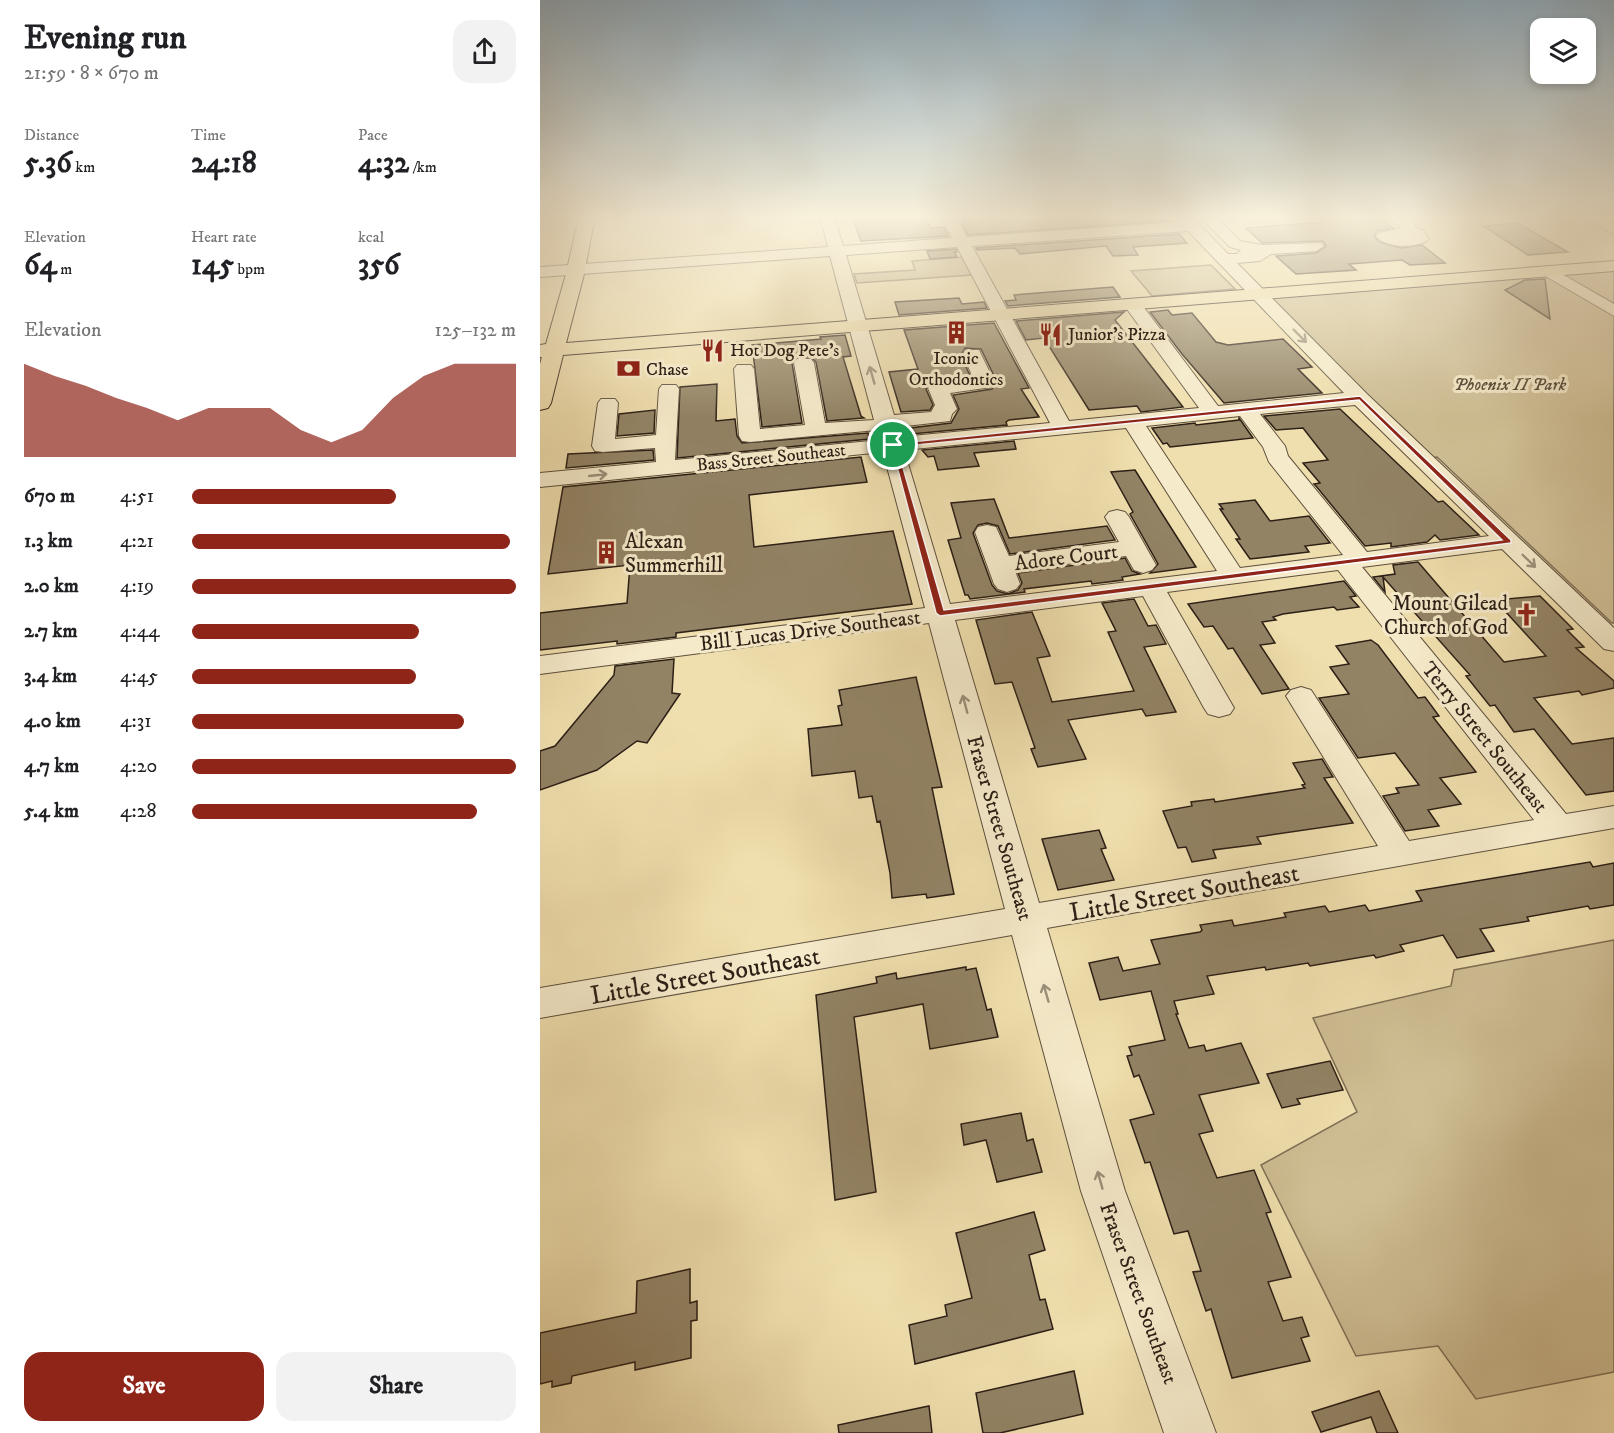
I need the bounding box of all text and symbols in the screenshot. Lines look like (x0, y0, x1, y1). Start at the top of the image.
text: Evening run (24, 18, 186, 59)
map controls (1530, 18, 1596, 84)
button: layers (1530, 18, 1596, 84)
button: share (453, 20, 516, 83)
text: 21:59 · 8 × 670 m (24, 61, 159, 86)
text: Distance (24, 125, 79, 145)
text: Time (191, 125, 226, 145)
text: Pace (358, 125, 388, 145)
text: 5.36 (24, 145, 72, 182)
text: 24:18 (191, 145, 257, 182)
text: 4:32 (358, 145, 409, 182)
text: km (72, 157, 95, 177)
text: /km (409, 157, 437, 177)
text: Elevation (24, 227, 86, 247)
text: Heart rate (191, 227, 257, 247)
text: kcal (358, 227, 384, 247)
text: 64 (24, 247, 57, 284)
text: 145 (191, 247, 234, 284)
text: 356 (358, 247, 400, 284)
text: m (57, 259, 72, 279)
text: bpm (234, 259, 265, 279)
text: Elevation (24, 318, 101, 343)
text: 125–132 m (435, 318, 516, 343)
building icon: Iconic Orthodontics (943, 319, 969, 345)
restaurant icon: Junior's Pizza (1037, 321, 1063, 347)
place label: Junior's Pizza (1066, 324, 1166, 346)
one-way arrow (1292, 329, 1307, 344)
restaurant icon: Hot Dog Pete's (699, 337, 725, 363)
place label: Hot Dog Pete's (730, 340, 839, 362)
place label: Iconic Orthodontics (909, 348, 1003, 391)
bank icon: Chase (615, 356, 641, 382)
place label: Chase (646, 359, 689, 381)
one-way arrow (866, 366, 877, 385)
park label: Phoenix II Park (1454, 374, 1567, 396)
pin (867, 419, 918, 470)
icon: arrive (876, 428, 909, 461)
street label: Bass Street Southeast (695, 439, 847, 477)
one-way arrow (588, 469, 608, 480)
text: 670 m (24, 484, 75, 509)
text: 4:51 (120, 484, 154, 509)
text: 1.3 km (24, 529, 73, 554)
text: 4:21 (120, 529, 154, 554)
place label: Alexan Summerhill (625, 529, 724, 579)
street label: Adore Court (1013, 539, 1120, 577)
building icon: Alexan Summerhill (594, 540, 620, 566)
one-way arrow (1521, 554, 1536, 568)
text: 2.0 km (24, 574, 79, 599)
text: 4:19 (120, 574, 154, 599)
place label: Mount Gilead Church of God (1384, 591, 1509, 641)
church icon: Mount Gilead Church of God (1513, 602, 1539, 628)
street label: Bill Lucas Drive Southeast (698, 605, 922, 657)
text: 2.7 km (24, 619, 77, 644)
text: 4:44 (120, 619, 160, 644)
street label: Terry Street Southeast (1415, 657, 1553, 819)
text: 3.4 km (24, 664, 77, 689)
text: 4:45 (120, 664, 158, 689)
one-way arrow (958, 695, 970, 714)
text: 4.0 km (24, 709, 81, 734)
text: 4:31 (120, 709, 152, 734)
street label: Fraser Street Southeast (960, 733, 1038, 924)
text: 4.7 km (24, 754, 79, 779)
text: 4:20 (120, 754, 157, 779)
text: 5.4 km (24, 799, 79, 824)
text: 4:28 (120, 799, 157, 824)
street label: Little Street Southeast (1067, 857, 1302, 930)
street label: Little Street Southeast (588, 940, 823, 1013)
one-way arrow (1040, 984, 1052, 1003)
one-way arrow (1093, 1171, 1105, 1190)
street label: Fraser Street Southeast (1093, 1199, 1183, 1388)
button: Save (24, 1352, 264, 1421)
button: Share (276, 1352, 516, 1421)

